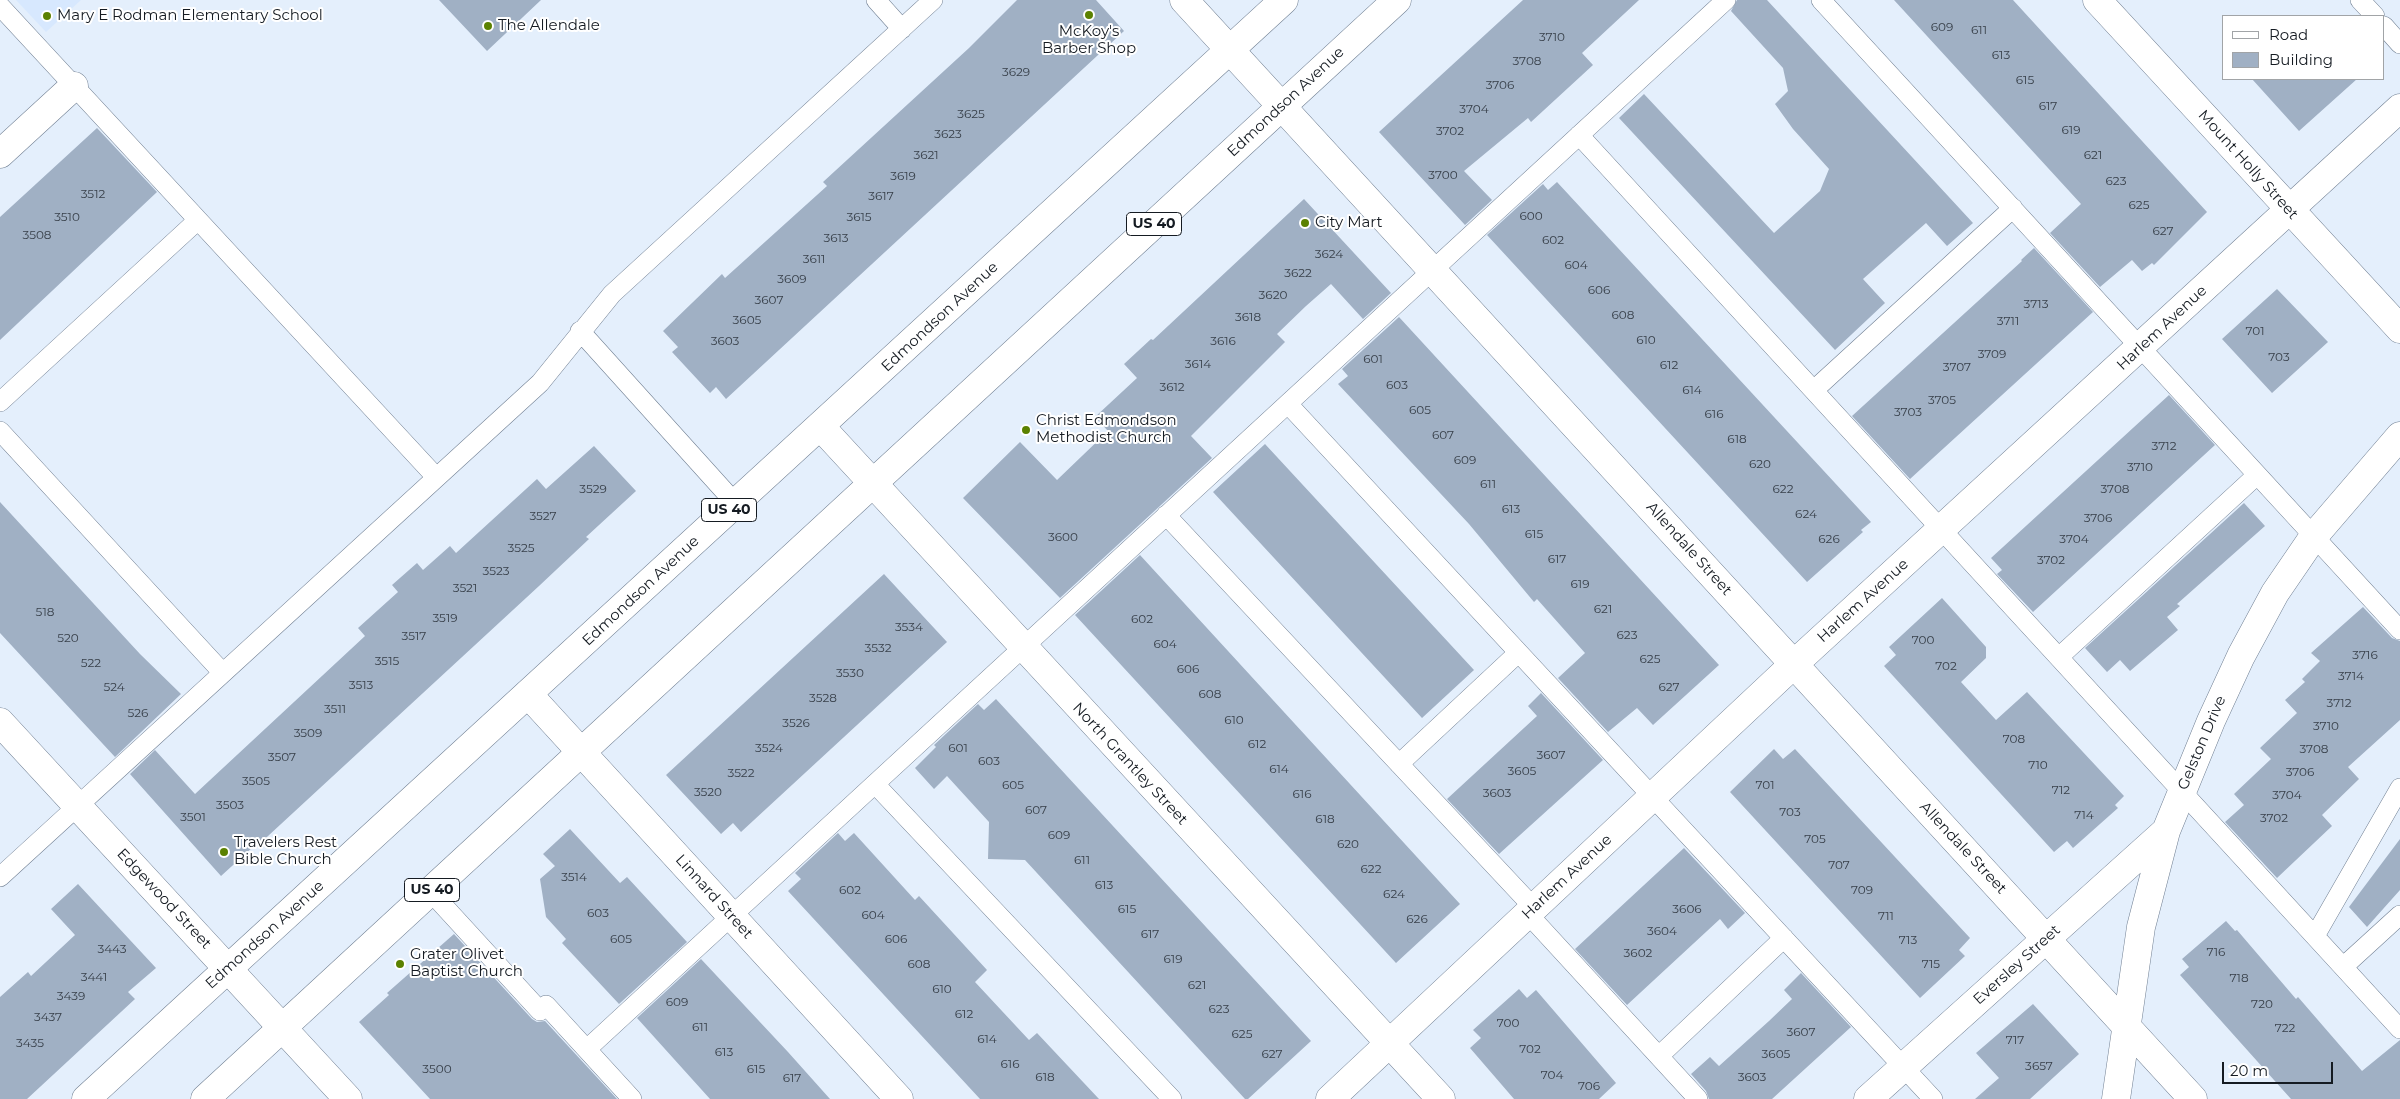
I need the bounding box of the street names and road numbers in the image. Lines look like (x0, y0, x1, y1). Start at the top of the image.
street label: Edmondson Avenue (1224, 43, 1348, 161)
street label: Mount Holly Street (2194, 107, 2302, 223)
road number: US 40 (1126, 212, 1182, 235)
street label: Edmondson Avenue (878, 258, 1002, 376)
street label: Harlem Avenue (2113, 282, 2211, 374)
road number: US 40 (702, 498, 756, 522)
street label: Allendale Street (1642, 499, 1736, 599)
street label: Edmondson Avenue (579, 532, 703, 650)
street label: Harlem Avenue (1814, 555, 1912, 647)
street label: Gelston Drive (2174, 693, 2230, 793)
street label: North Grantley Street (1069, 699, 1191, 829)
street label: Allendale Street (1916, 798, 2010, 898)
street label: Harlem Avenue (1518, 831, 1616, 923)
street label: Edgewood Street (113, 845, 215, 953)
street label: Linnard Street (671, 851, 757, 943)
street label: Edmondson Avenue (202, 877, 328, 993)
road number: US 40 (404, 878, 460, 902)
street label: Eversley Street (1970, 921, 2064, 1009)

